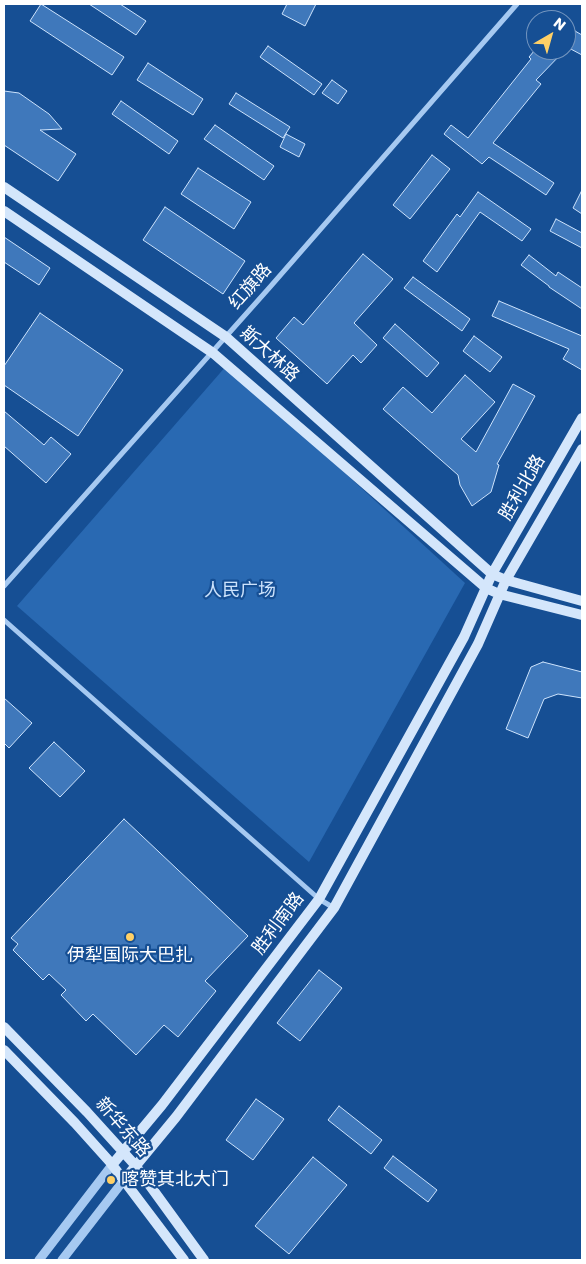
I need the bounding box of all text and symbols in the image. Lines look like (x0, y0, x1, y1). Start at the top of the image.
north arrow (526, 10, 576, 60)
text: N (549, 13, 570, 35)
street label: 红旗路 (225, 260, 277, 314)
street label: 斯大林路 (235, 323, 303, 387)
street label: 胜利北路 (496, 451, 550, 525)
park label: 人民广场 (204, 580, 276, 602)
street label: 胜利南路 (249, 889, 309, 959)
marker: 伊犁国际大巴扎 (124, 931, 136, 943)
place label: 伊犁国际大巴扎 (67, 945, 193, 967)
street label: 新华东路 (90, 1094, 154, 1162)
place label: 喀赞其北大门 (121, 1169, 229, 1191)
marker: 喀赞其北大门 (105, 1174, 117, 1186)

